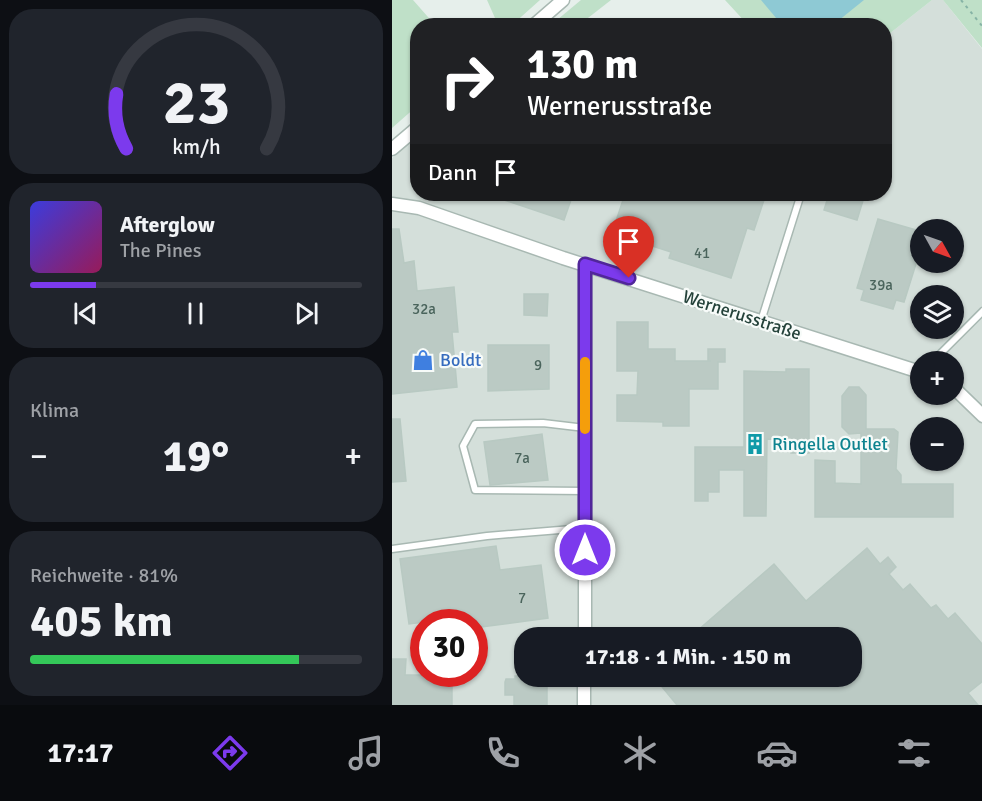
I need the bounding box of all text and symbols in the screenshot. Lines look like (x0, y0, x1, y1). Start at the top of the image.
text: 130 m (527, 39, 638, 90)
icon: right (428, 42, 506, 120)
text: 23 (162, 64, 230, 141)
text: Wernerusstraße (527, 90, 712, 123)
text: km/h (172, 134, 220, 160)
icon: arrive (489, 156, 522, 189)
text: Dann (428, 159, 477, 186)
text: Afterglow (120, 211, 215, 238)
pin (603, 216, 654, 278)
north arrow (910, 219, 964, 273)
map controls (910, 219, 964, 471)
icon: arrive (612, 225, 645, 258)
text: The Pines (120, 238, 202, 263)
house number: 41 (694, 244, 710, 262)
house number: 39a (869, 276, 893, 294)
street label: Wernerusstraße (680, 285, 804, 345)
button: layers (910, 285, 964, 339)
icon: previous (69, 297, 102, 330)
icon: pause (179, 297, 212, 330)
icon: next (290, 297, 323, 330)
house number: 32a (412, 300, 436, 318)
shop icon: Boldt (411, 348, 435, 372)
place label: Boldt (440, 349, 481, 371)
button: + (910, 351, 964, 405)
house number: 9 (534, 356, 542, 374)
text: Klima (30, 398, 79, 423)
button: − (910, 417, 964, 471)
text: 19° (163, 429, 229, 484)
building icon: Ringella Outlet (743, 432, 767, 456)
place label: Ringella Outlet (772, 433, 888, 455)
text: − (30, 436, 48, 477)
text: + (344, 436, 362, 477)
house number: 7a (514, 449, 530, 467)
position arrow (553, 518, 617, 582)
text: Reichweite · 81% (30, 563, 178, 588)
house number: 7 (518, 589, 526, 607)
text: 405 km (30, 594, 173, 649)
speed limit sign: 30 (410, 609, 488, 687)
text: 17:18 · 1 Min. · 150 m (585, 643, 791, 670)
icon: directions (209, 732, 251, 774)
icon: music (345, 732, 387, 774)
icon: phone (482, 732, 524, 774)
icon: climate (619, 732, 661, 774)
icon: car (756, 732, 798, 774)
icon: filters (893, 732, 935, 774)
text: 17:17 (47, 737, 114, 770)

